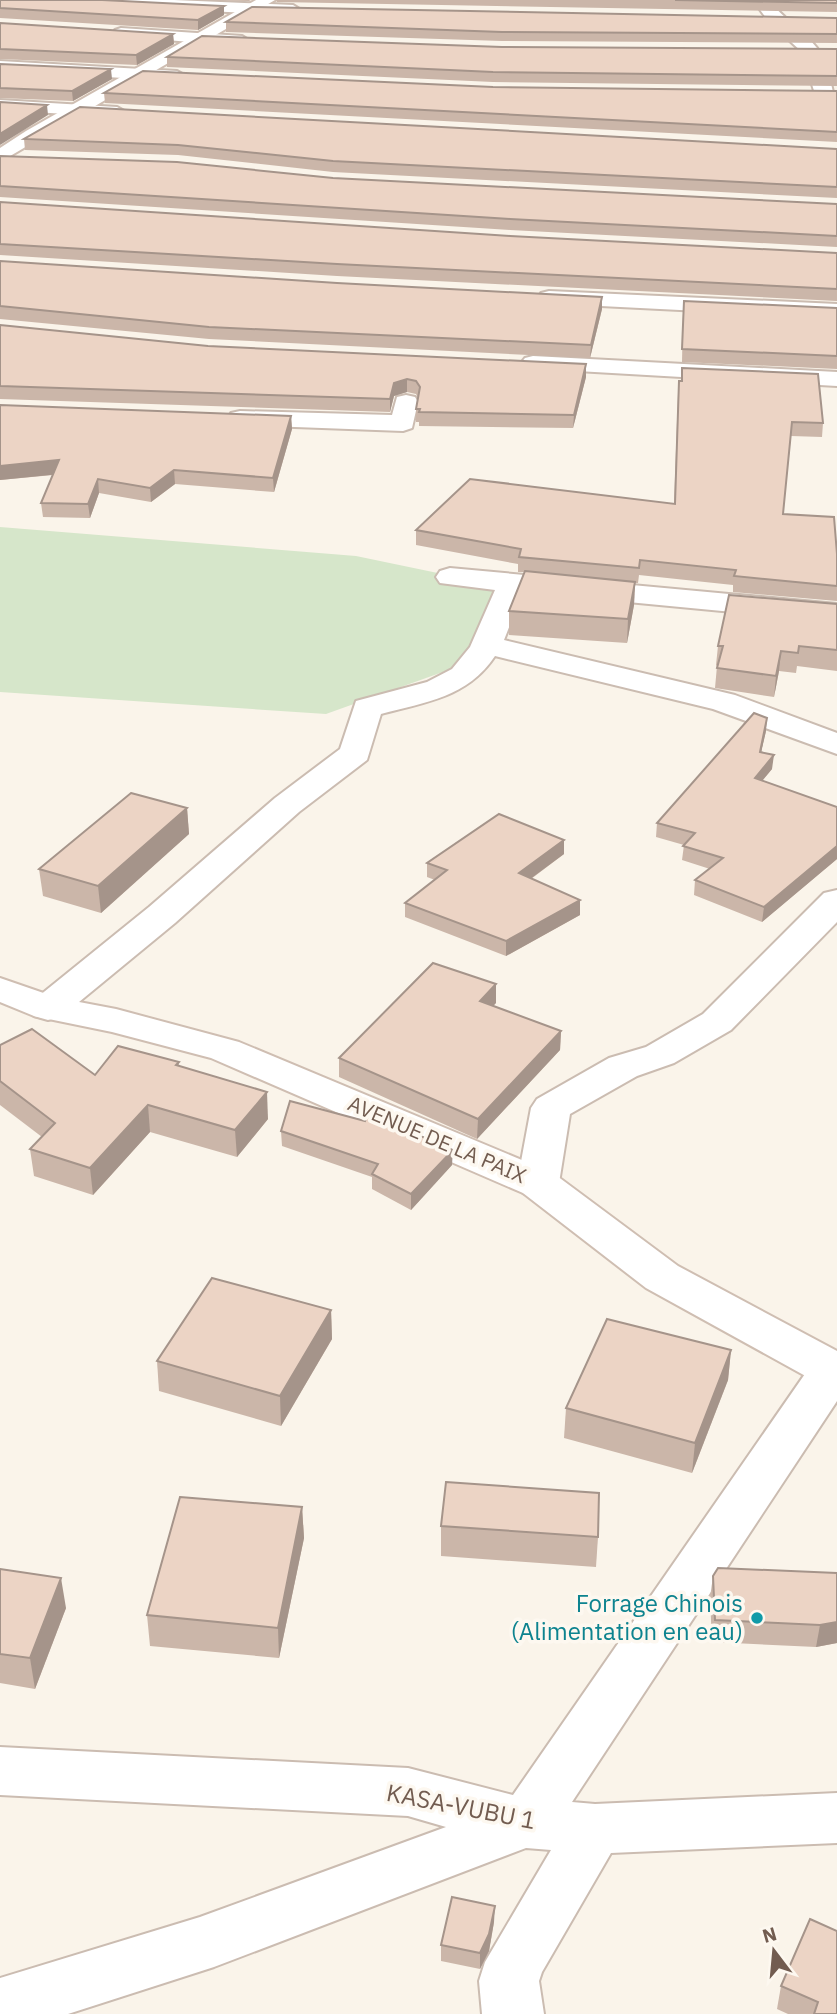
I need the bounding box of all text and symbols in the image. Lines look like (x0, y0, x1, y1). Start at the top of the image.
street label: AVENUE DE LA PAIX (344, 1089, 531, 1189)
place label: Forrage Chinois (Alimentation en eau) (511, 1587, 743, 1647)
marker: Forrage Chinois (Alimentation en eau) (749, 1610, 765, 1626)
street label: KASA-VUBU 1 (384, 1776, 539, 1836)
north arrow (739, 1916, 809, 1986)
text: N (759, 1921, 779, 1948)

